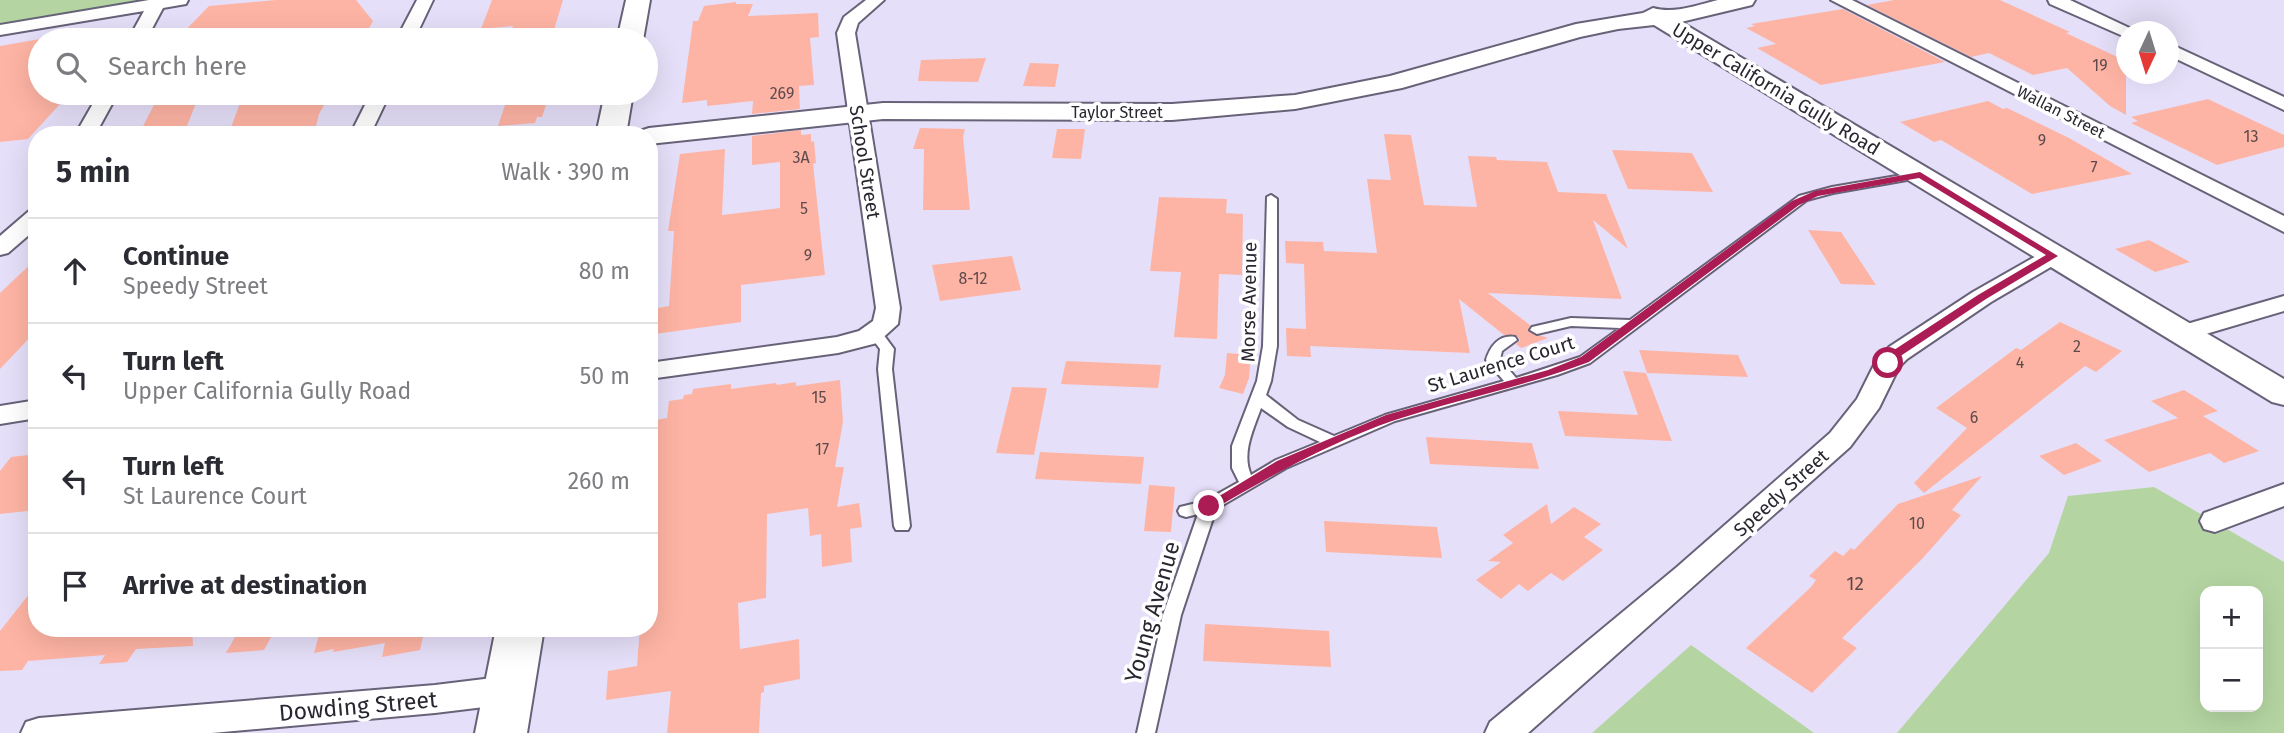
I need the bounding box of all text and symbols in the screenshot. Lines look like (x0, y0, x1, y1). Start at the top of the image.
street label: Upper California Gully Road (1668, 18, 1884, 160)
north arrow (2116, 21, 2179, 84)
search box (28, 28, 658, 105)
icon: search (52, 48, 90, 86)
text: Search here (108, 51, 247, 82)
house number: 19 (2092, 56, 2108, 75)
street label: Wallan Street (2014, 82, 2108, 142)
house number: 269 (770, 84, 794, 103)
street label: School Street (845, 103, 885, 221)
street label: Taylor Street (1071, 103, 1163, 122)
house number: 13 (2244, 127, 2258, 146)
house number: 9 (2038, 131, 2046, 150)
house number: 3A (792, 148, 810, 167)
text: 5 min (56, 154, 130, 190)
text: Walk · 390 m (501, 158, 630, 186)
house number: 7 (2090, 158, 2098, 177)
house number: 5 (800, 199, 808, 218)
text: Continue (123, 241, 229, 272)
street label: Morse Avenue (1236, 242, 1262, 362)
house number: 9 (804, 246, 812, 265)
icon: ahead (56, 252, 94, 290)
text: 80 m (579, 257, 630, 285)
house number: 8-12 (959, 269, 988, 288)
text: Speedy Street (123, 272, 268, 300)
street label: St Laurence Court (1425, 331, 1577, 397)
house number: 2 (2073, 337, 2081, 356)
text: Turn left (123, 346, 224, 377)
route start (1872, 347, 1903, 378)
house number: 4 (2016, 353, 2025, 372)
icon: left (56, 357, 94, 395)
text: 50 m (580, 362, 630, 390)
text: Upper California Gully Road (123, 377, 411, 405)
house number: 15 (812, 388, 826, 407)
house number: 6 (1970, 408, 1978, 427)
house number: 17 (815, 440, 829, 459)
street label: Speedy Street (1729, 444, 1833, 542)
text: Turn left (123, 451, 224, 482)
icon: left (56, 462, 94, 500)
text: 260 m (568, 467, 630, 495)
text: St Laurence Court (123, 482, 307, 510)
route end (1193, 490, 1224, 521)
house number: 10 (1909, 514, 1925, 533)
street label: Young Avenue (1118, 538, 1186, 686)
icon: arrive (56, 567, 94, 605)
text: Arrive at destination (123, 570, 367, 601)
house number: 12 (1846, 572, 1864, 595)
map controls (2200, 586, 2263, 712)
button: + (2200, 586, 2263, 649)
button: − (2200, 649, 2263, 712)
street label: Dowding Street (278, 685, 439, 727)

